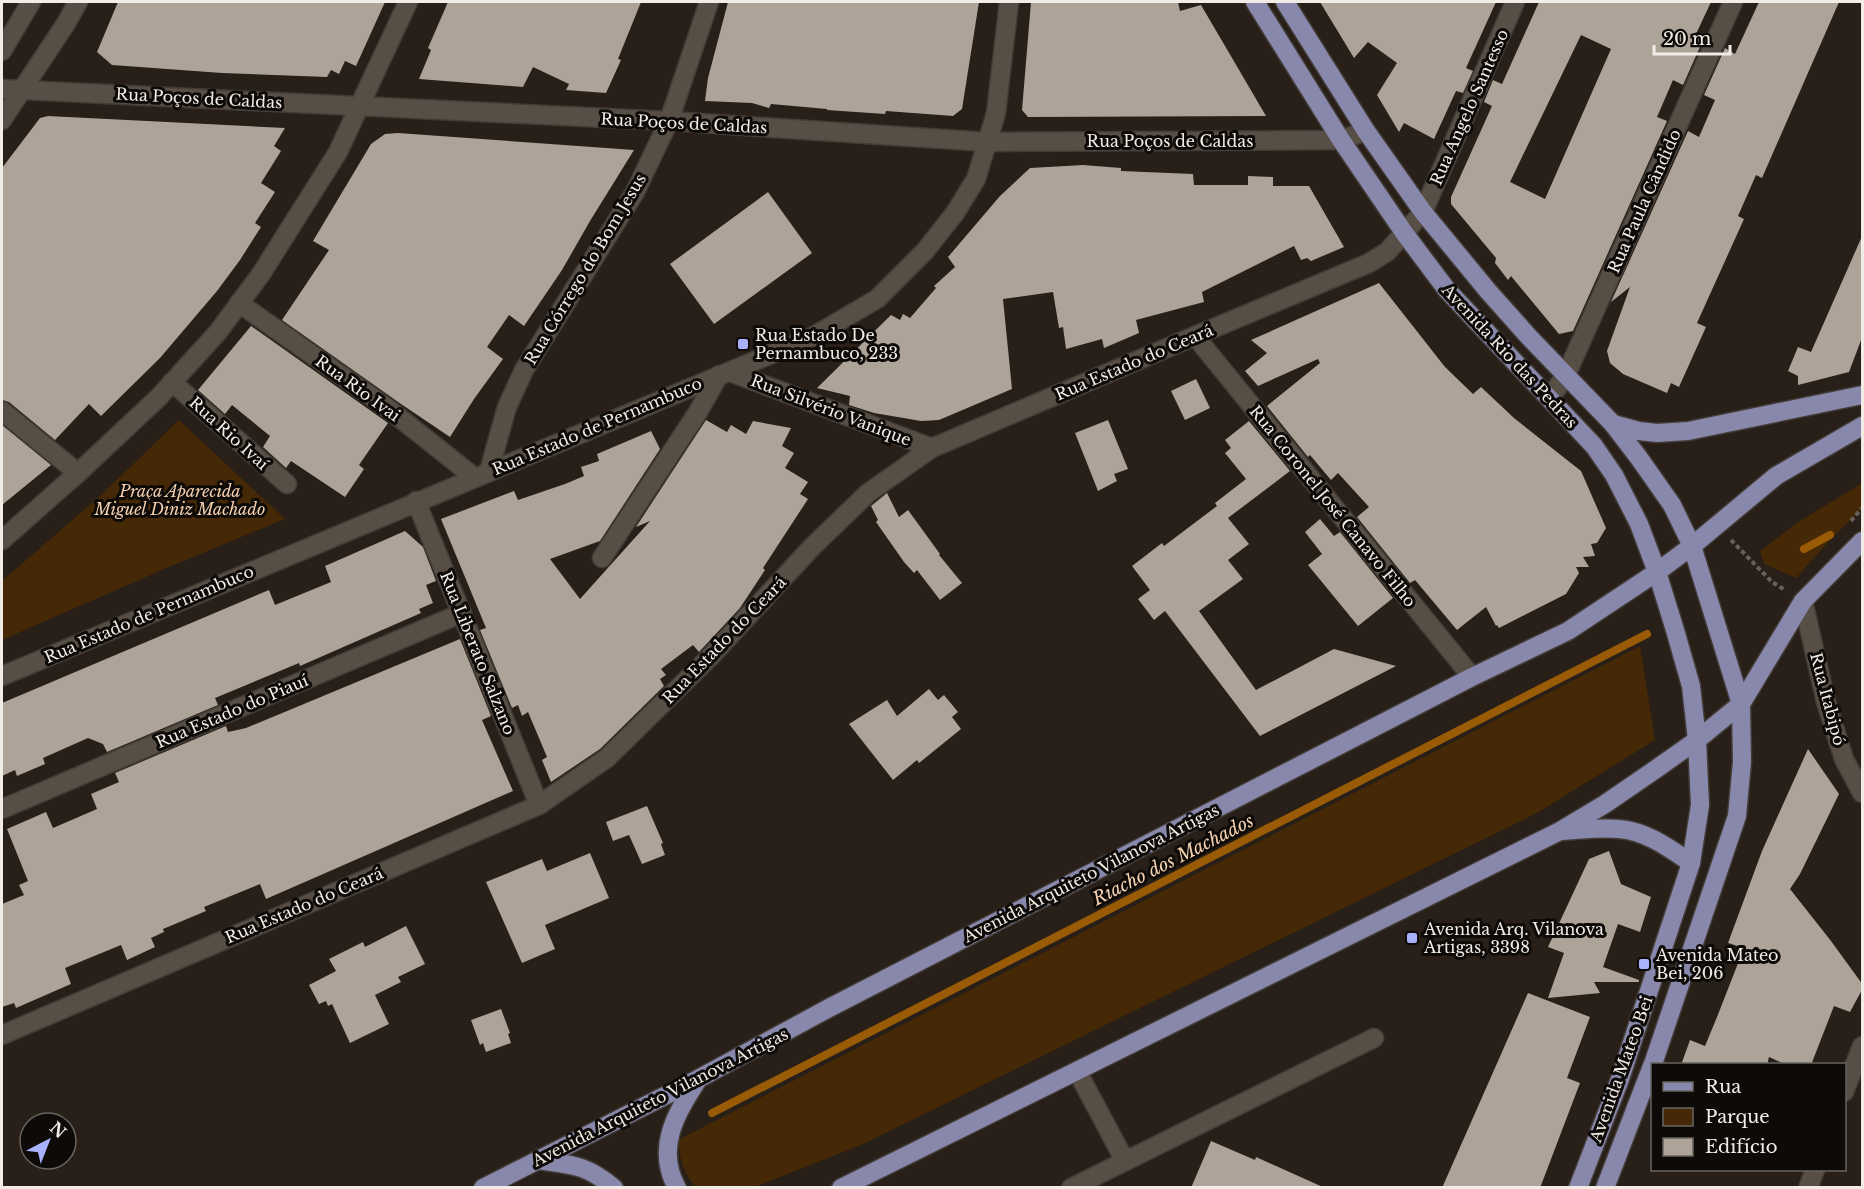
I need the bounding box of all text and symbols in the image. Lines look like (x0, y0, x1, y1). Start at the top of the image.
scale bar (1654, 18, 1730, 56)
street label: Rua Angelo Santesso (1426, 26, 1512, 188)
text: 20 m (1663, 28, 1711, 50)
street label: Rua Poços de Caldas (115, 84, 283, 112)
street label: Rua Poços de Caldas (600, 109, 768, 137)
street label: Rua Paula Cândido (1603, 126, 1685, 276)
street label: Rua Poços de Caldas (1087, 131, 1253, 151)
street label: Rua Córrego do Bom Jesus (520, 170, 650, 368)
street label: Avenida Rio das Pedras (1437, 279, 1582, 432)
street label: Rua Estado do Ceará (1052, 320, 1216, 404)
place label: Rua Estado De Pernambuco, 233 (755, 325, 898, 363)
marker: Rua Estado De Pernambuco, 233 (736, 337, 750, 351)
street label: Rua Rio Ivai (312, 351, 405, 426)
street label: Rua Silvério Vanique (748, 370, 914, 450)
street label: Rua Estado de Pernambuco (489, 373, 705, 479)
street label: Rua Rio Ivaí (185, 392, 273, 474)
street label: Rua Coronel José Canavo Filho (1245, 401, 1421, 611)
park label: Praça Aparecida Miguel Diniz Machado (94, 481, 265, 519)
street label: Rua Estado de Pernambuco (41, 561, 257, 667)
street label: Rua Liberato Salzano (436, 568, 520, 738)
street label: Rua Estado do Ceará (658, 572, 790, 708)
street label: Rua Itabipó (1806, 650, 1850, 748)
street label: Rua Estado do Piauí (153, 670, 312, 752)
street label: Avenida Arquiteto Vilanova Artigas (959, 799, 1222, 947)
water label: Riacho dos Machados (1088, 810, 1257, 911)
street label: Rua Estado do Ceará (222, 863, 386, 947)
place label: Avenida Arq. Vilanova Artigas, 3398 (1423, 919, 1604, 957)
marker: Avenida Arq. Vilanova Artigas, 3398 (1405, 931, 1419, 945)
place label: Avenida Mateo Bei, 206 (1655, 945, 1779, 983)
marker: Avenida Mateo Bei, 206 (1637, 957, 1651, 971)
street label: Avenida Mateo Bei (1585, 993, 1657, 1146)
street label: Avenida Arquiteto Vilanova Artigas (528, 1023, 791, 1171)
legend (1651, 1063, 1846, 1171)
text: Rua (1705, 1076, 1741, 1098)
text: Parque (1705, 1106, 1770, 1128)
north arrow (18, 1111, 78, 1171)
text: N (46, 1117, 70, 1142)
text: Edifício (1705, 1136, 1778, 1158)

